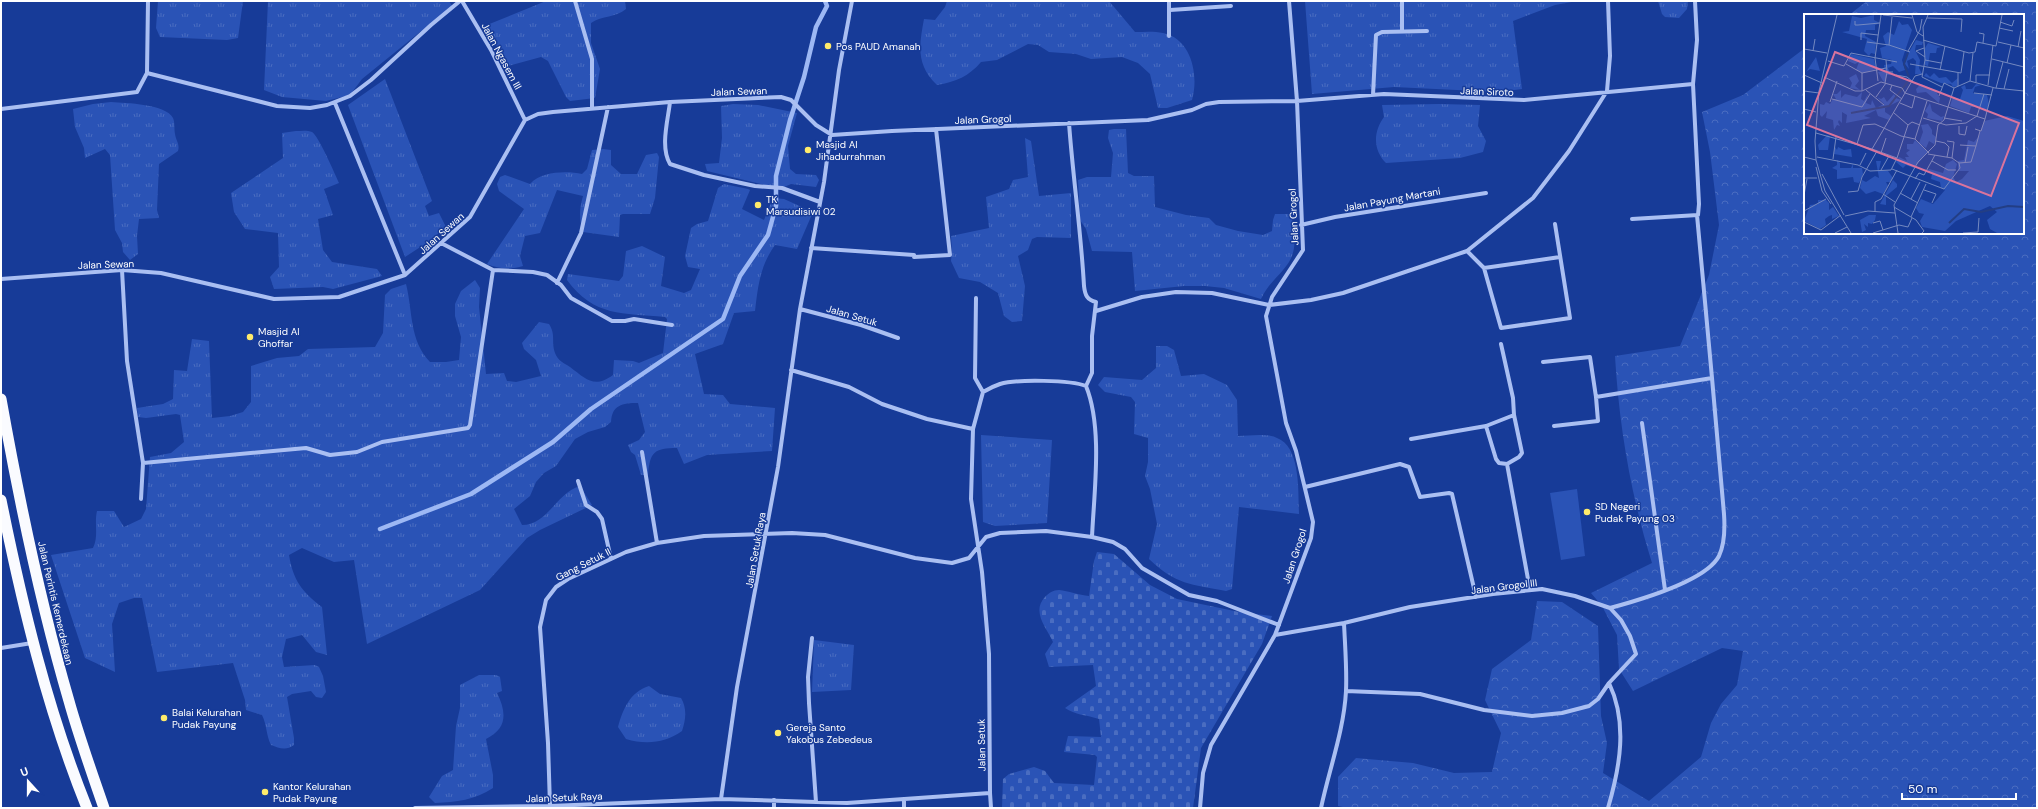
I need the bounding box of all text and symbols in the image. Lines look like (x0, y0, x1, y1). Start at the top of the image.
inset map (1804, 14, 2024, 234)
street label: Jalan Ngasem III (479, 21, 525, 92)
place label: Pos PAUD Amanah (836, 40, 921, 53)
marker: Pos PAUD Amanah (823, 41, 833, 51)
street label: Jalan Sewan (711, 84, 768, 99)
street label: Jalan Siroto (1460, 84, 1514, 99)
street label: Jalan Grogol (954, 112, 1012, 127)
place label: Masjid Al Jihadurrahman (816, 138, 886, 163)
marker: Masjid Al Jihadurrahman (803, 145, 813, 155)
street label: Jalan Payung Martani (1343, 185, 1441, 214)
street label: Jalan Grogol (1286, 188, 1301, 246)
place label: TK Marsudisiwi 02 (766, 193, 836, 218)
marker: TK Marsudisiwi 02 (753, 200, 763, 210)
street label: Jalan Sewan (416, 209, 467, 257)
street label: Jalan Sewan (78, 257, 135, 272)
street label: Jalan Setuk (825, 302, 879, 329)
place label: Masjid Al Ghoffar (258, 325, 300, 350)
marker: Masjid Al Ghoffar (245, 332, 255, 342)
place label: SD Negeri Pudak Payung 03 (1595, 500, 1675, 525)
marker: SD Negeri Pudak Payung 03 (1582, 507, 1592, 517)
street label: Jalan Setuk Raya (742, 511, 769, 589)
street label: Jalan Grogol (1280, 527, 1309, 585)
street label: Jalan Perintis Kemerdekaan (35, 540, 76, 666)
street label: Gang Setuk II (553, 545, 613, 584)
street label: Jalan Grogol III (1470, 576, 1538, 597)
place label: Balai Kelurahan Pudak Payung (172, 706, 242, 731)
marker: Balai Kelurahan Pudak Payung (159, 713, 169, 723)
street label: Jalan Setuk (975, 719, 988, 771)
place label: Gereja Santo Yakobus Zebedeus (786, 721, 873, 746)
marker: Gereja Santo Yakobus Zebedeus (773, 728, 783, 738)
north arrow (8, 761, 48, 801)
text: U (18, 764, 30, 780)
scale bar (1902, 775, 2016, 801)
place label: Kantor Kelurahan Pudak Payung (273, 780, 351, 805)
text: 50 m (1908, 781, 1937, 797)
marker: Kantor Kelurahan Pudak Payung (260, 787, 270, 797)
street label: Jalan Setuk Raya (525, 790, 603, 805)

